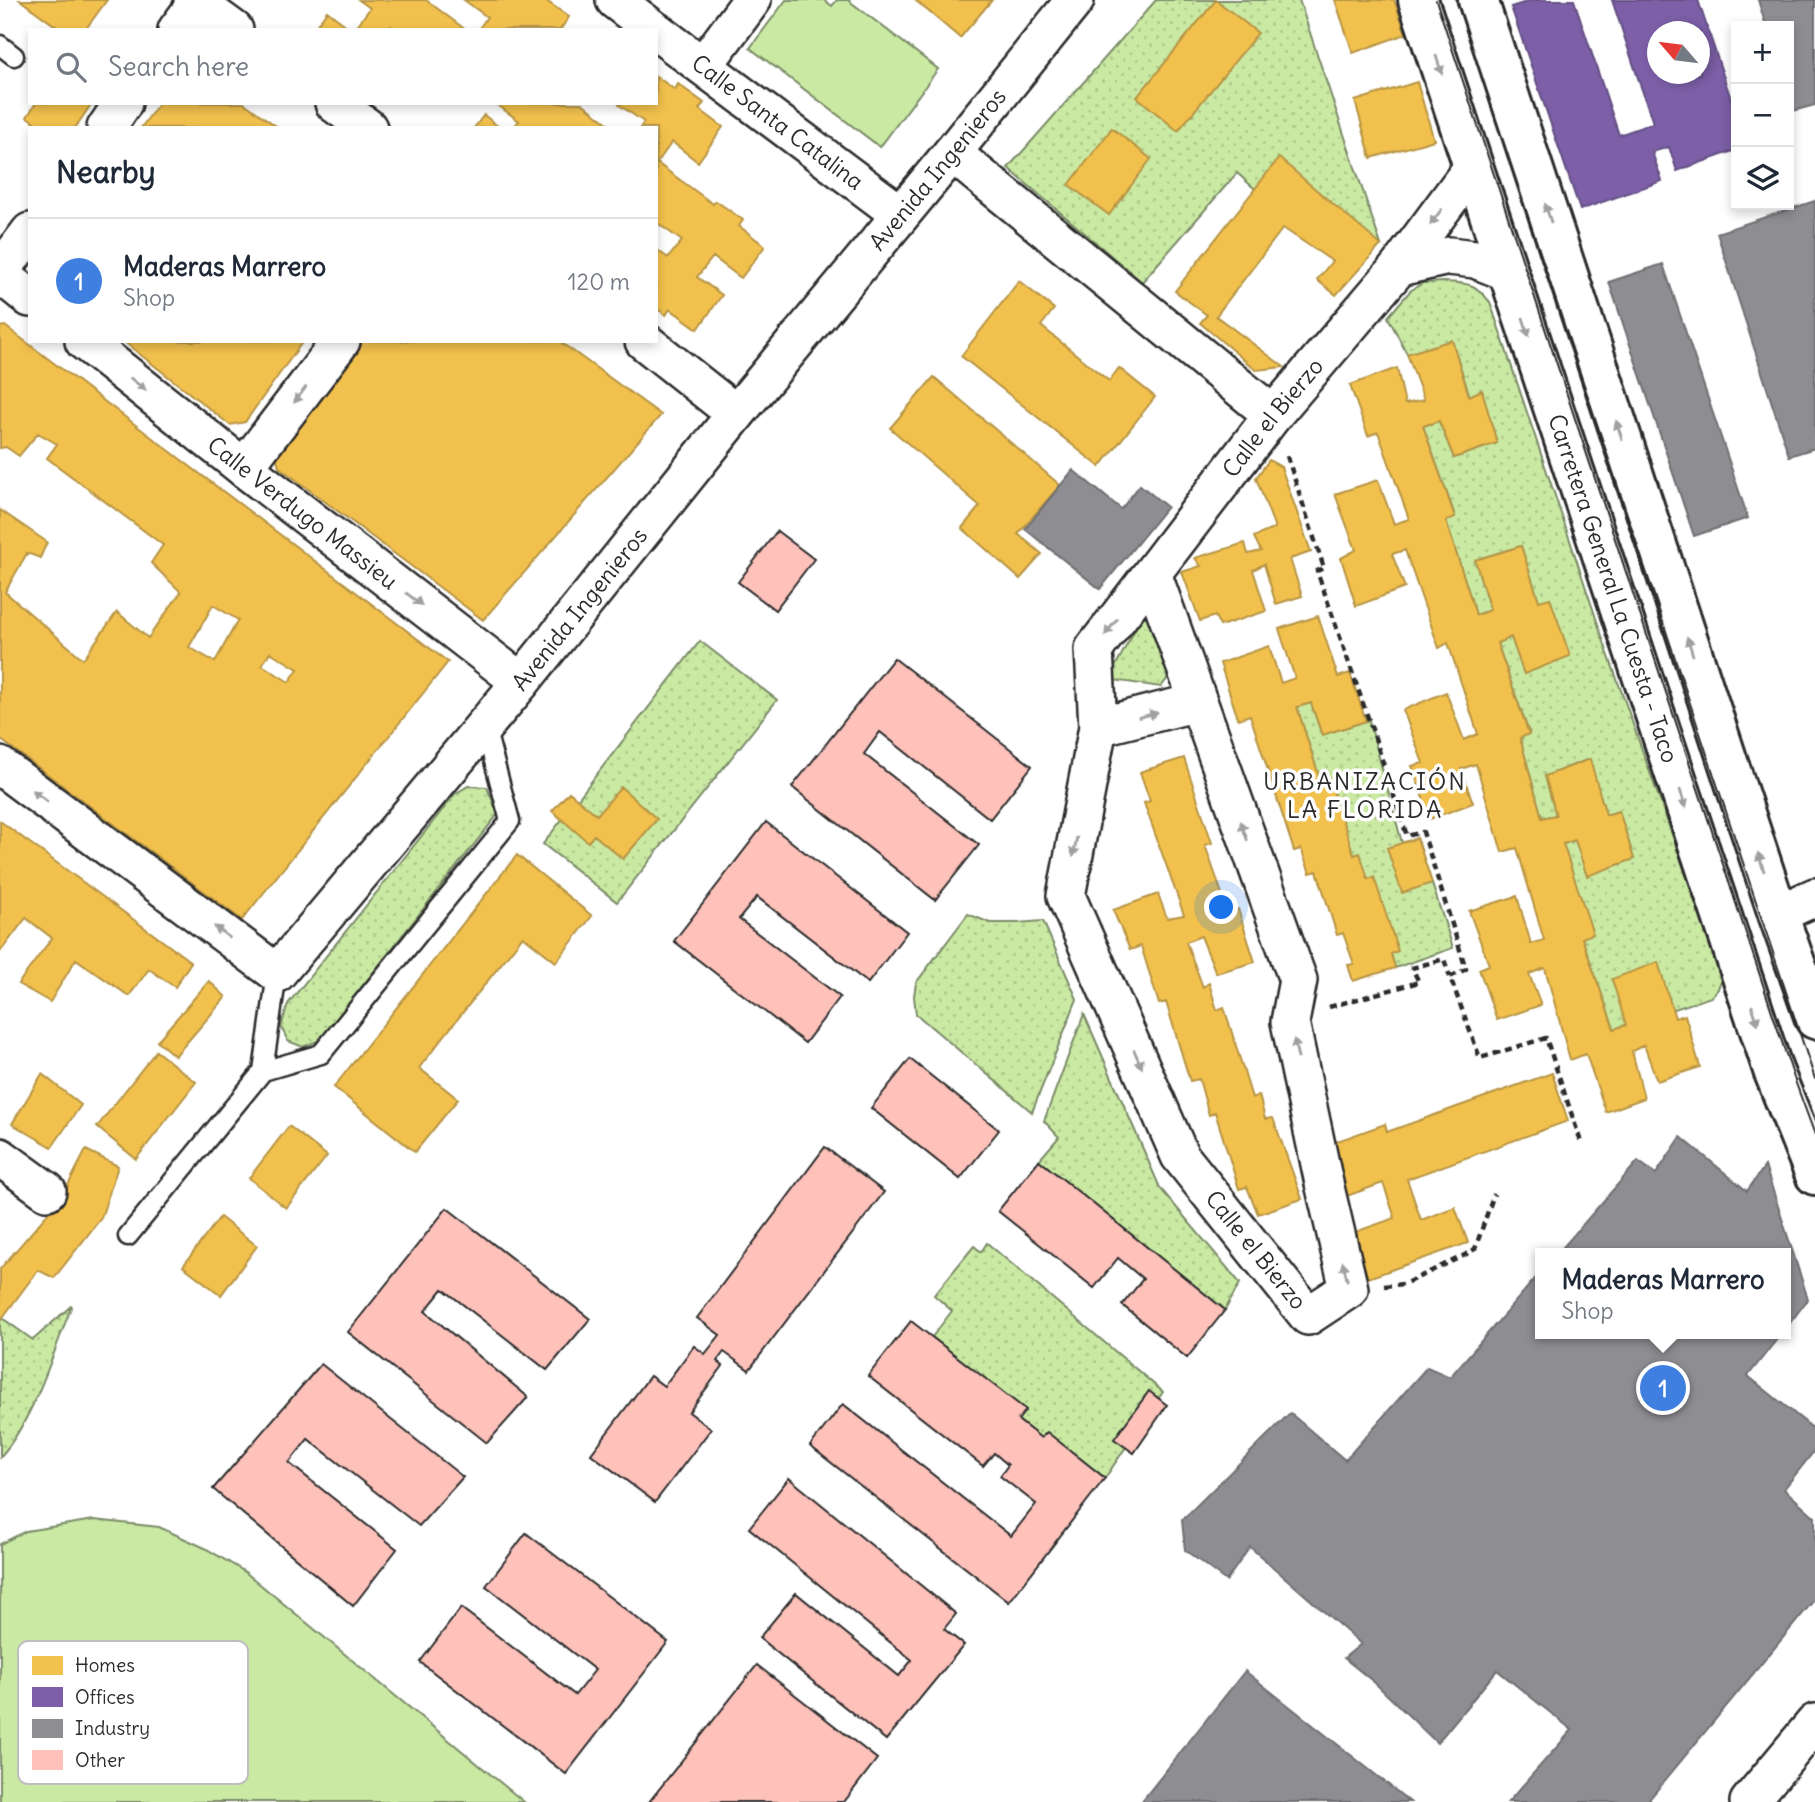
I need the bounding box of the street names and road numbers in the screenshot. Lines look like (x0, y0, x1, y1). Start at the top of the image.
street label: Calle Santa Catalina (686, 48, 870, 196)
street label: Avenida Ingenieros (862, 82, 1012, 256)
street label: Calle el Bierzo (1216, 352, 1329, 483)
street label: Carretera General La Cuesta - Taco (1542, 410, 1685, 766)
street label: Calle Verdugo Massieu (202, 430, 404, 595)
street label: Avenida Ingenieros (505, 521, 653, 696)
street label: Calle el Bierzo (1199, 1184, 1313, 1315)

